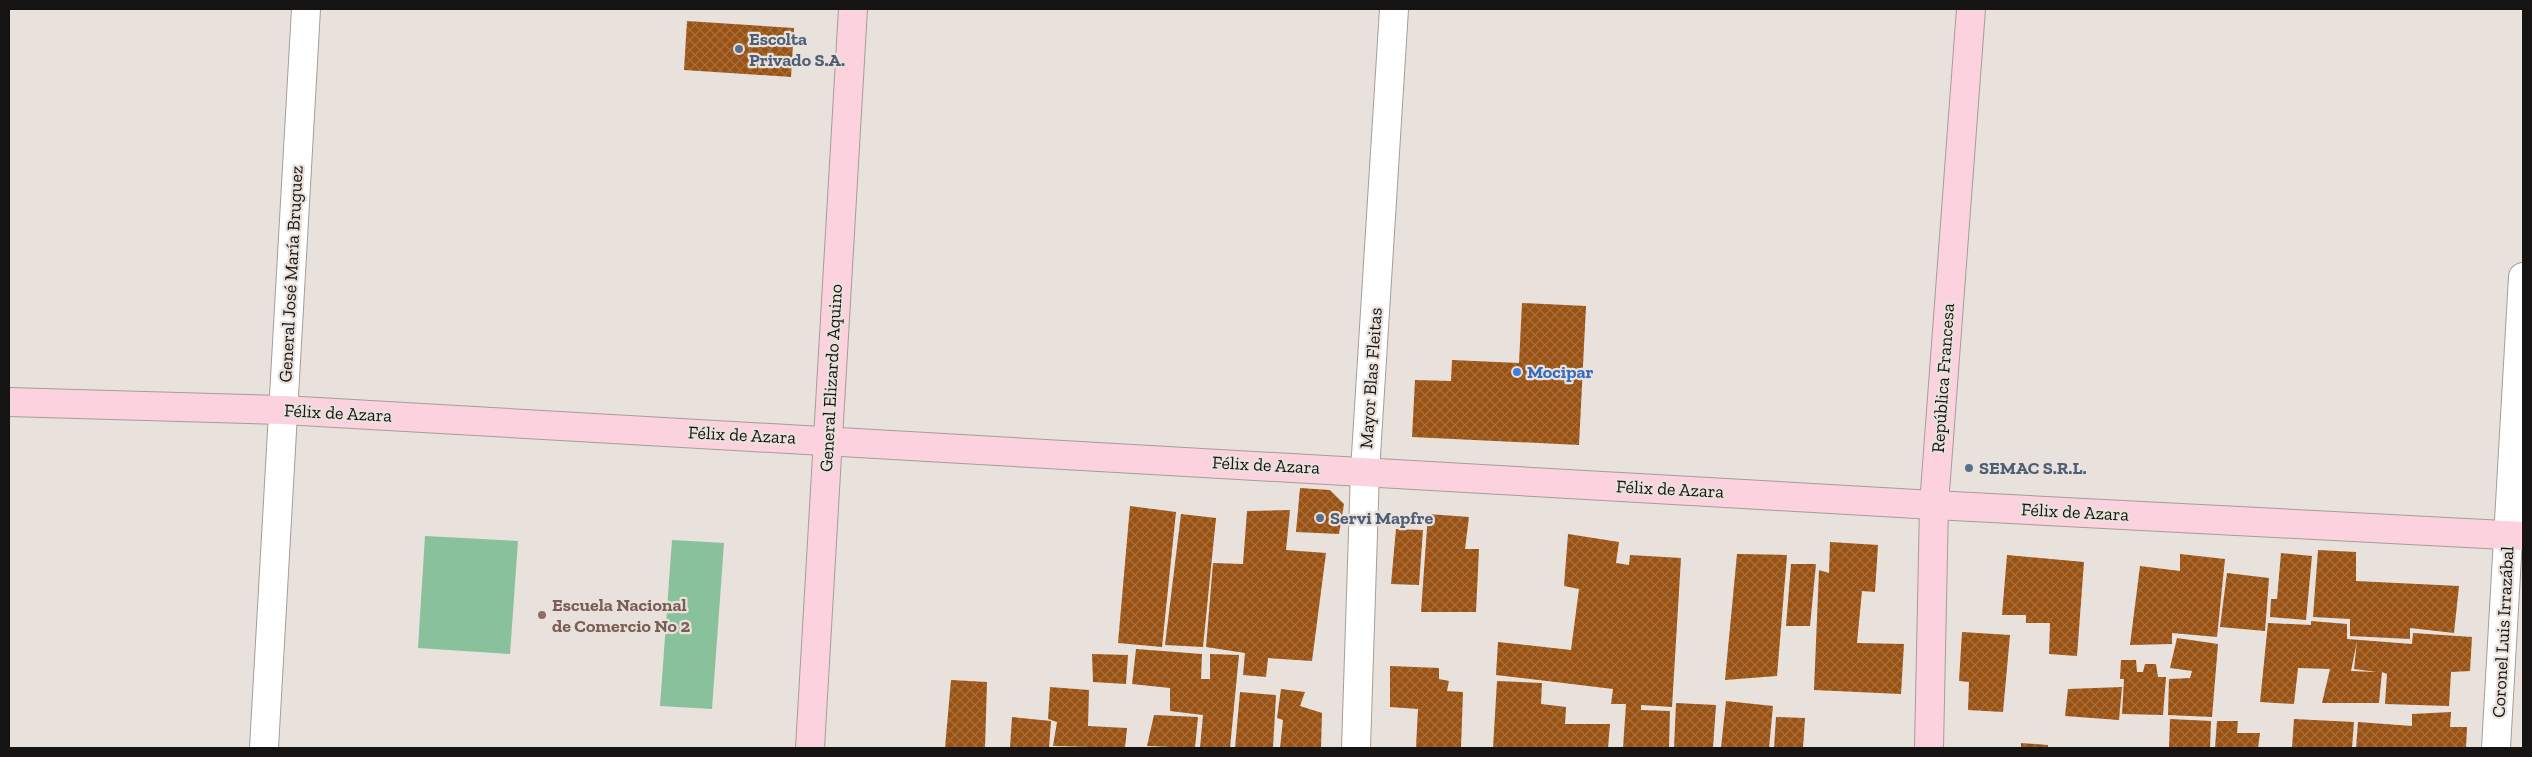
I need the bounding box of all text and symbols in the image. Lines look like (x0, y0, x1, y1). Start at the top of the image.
place label: Escolta Privado S.A. (749, 28, 845, 71)
marker: Escolta Privado S.A. (733, 43, 745, 55)
street label: General José María Bruguez (274, 165, 308, 383)
street label: General Elizardo Aquino (815, 283, 847, 473)
street label: República Francesa (1927, 302, 1959, 454)
street label: Mayor Blas Fleitas (1355, 307, 1387, 449)
place label: Mocipar (1527, 361, 1594, 383)
marker: Mocipar (1511, 366, 1523, 378)
street label: Félix de Azara (283, 399, 393, 427)
street label: Félix de Azara (687, 421, 797, 449)
street label: Félix de Azara (1211, 451, 1321, 479)
place label: SEMAC S.R.L. (1979, 457, 2087, 479)
marker: SEMAC S.R.L. (1963, 462, 1975, 474)
street label: Félix de Azara (1615, 475, 1725, 503)
street label: Félix de Azara (2020, 498, 2130, 526)
place label: Servi Mapfre (1330, 507, 1433, 529)
marker: Servi Mapfre (1314, 512, 1326, 524)
street label: Coronel Luis Irrazábal (2488, 545, 2518, 718)
place label: Escuela Nacional de Comercio No 2 (552, 594, 690, 637)
marker: Escuela Nacional de Comercio No 2 (536, 609, 548, 621)

